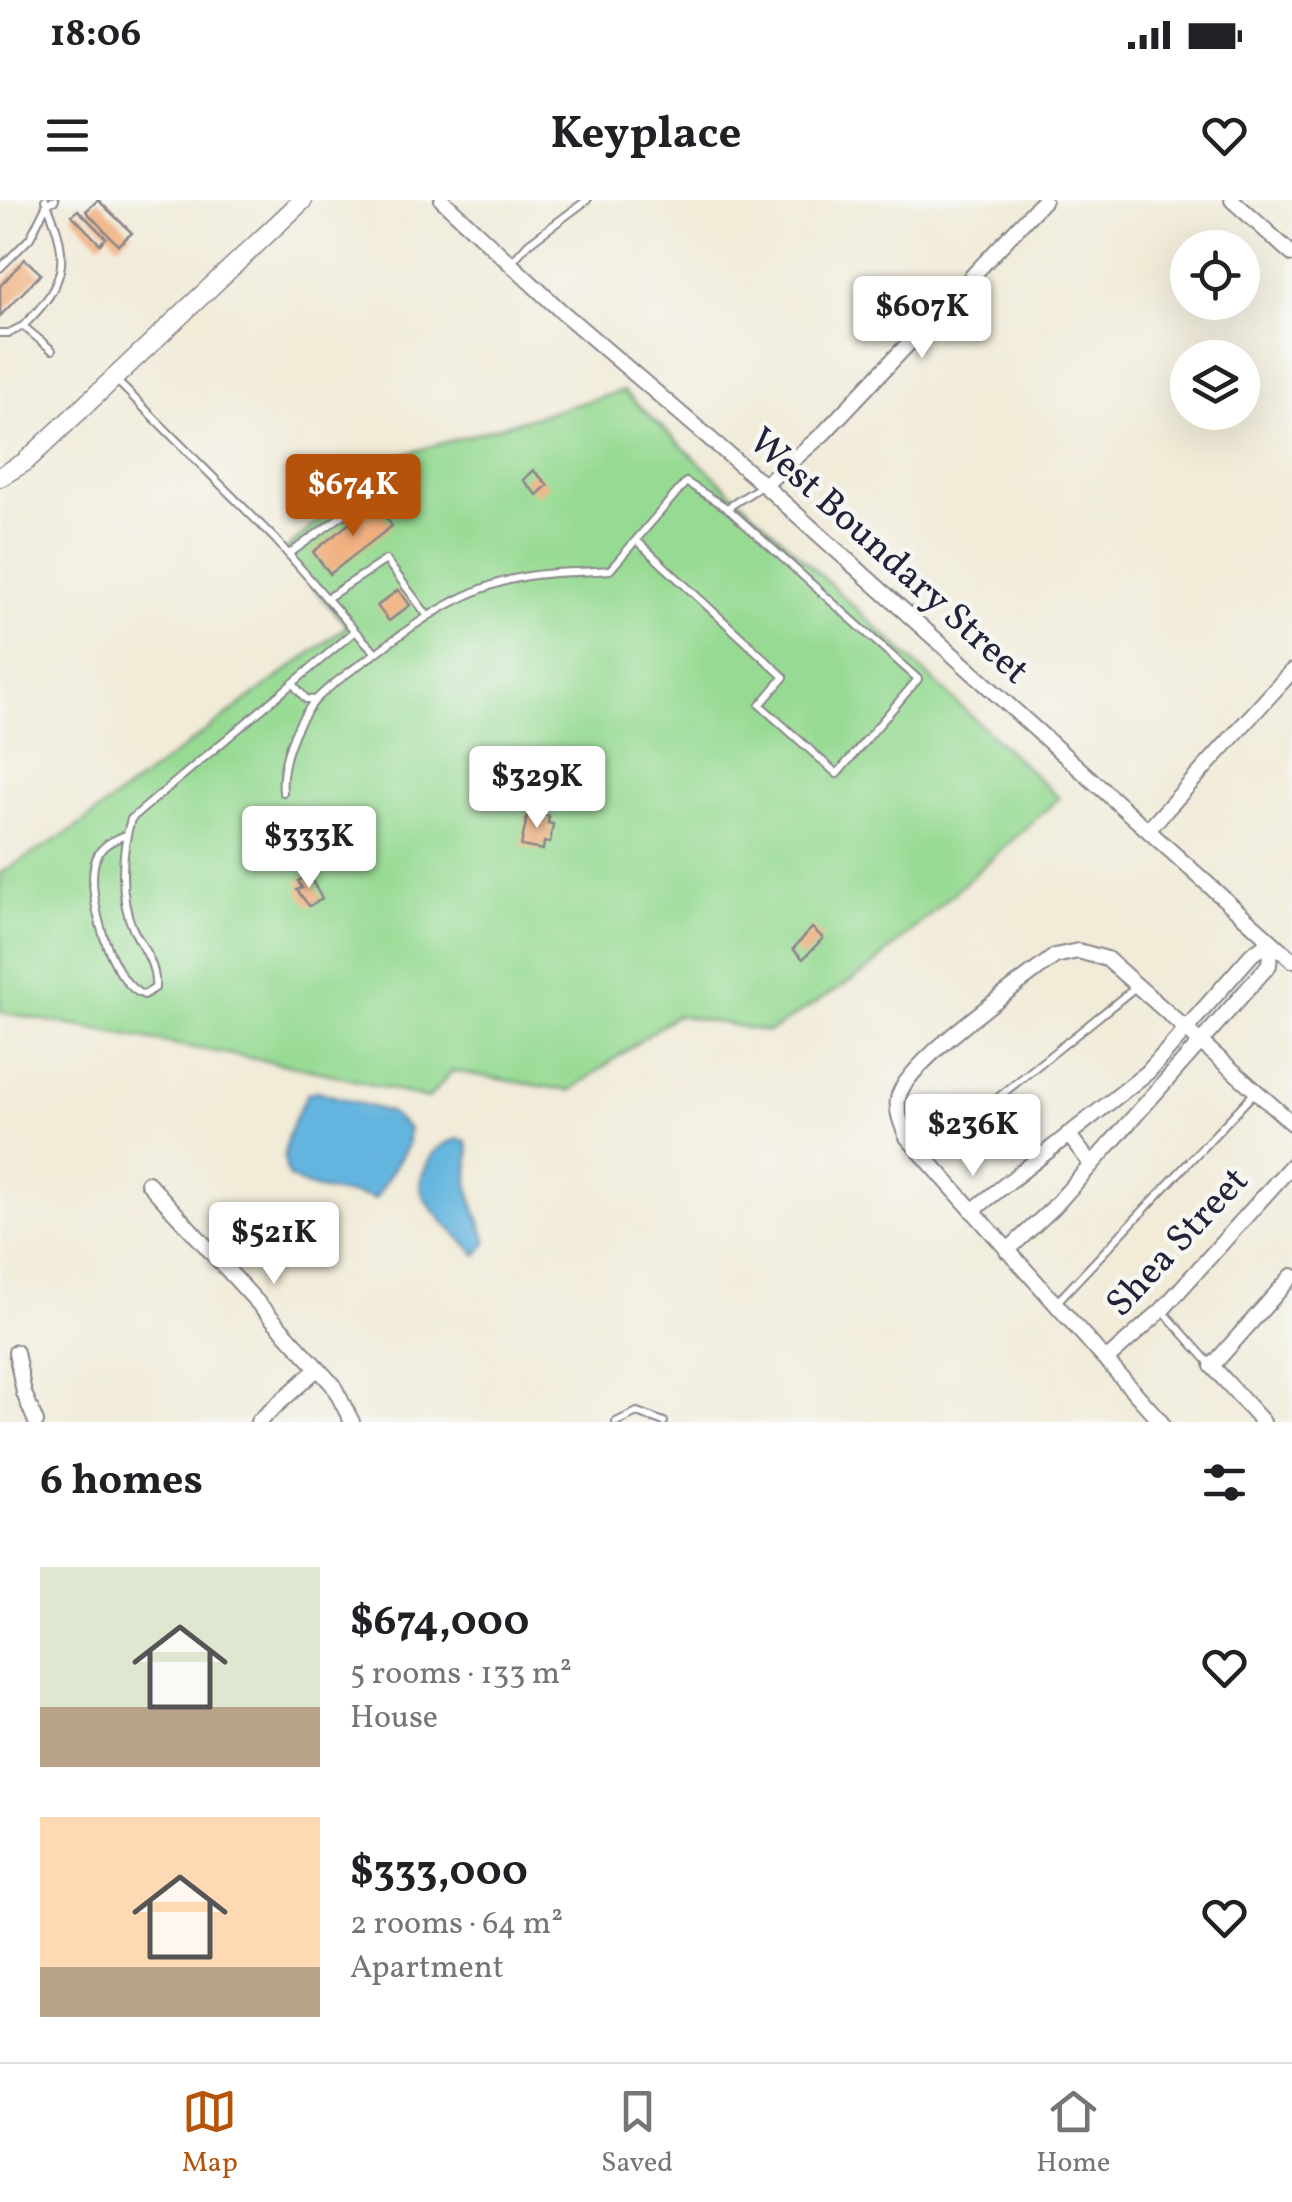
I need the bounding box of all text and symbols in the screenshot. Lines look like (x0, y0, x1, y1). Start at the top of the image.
text: 18:06 (50, 9, 141, 62)
text: Keyplace (551, 104, 741, 167)
icon: menu (40, 108, 95, 163)
icon: heart (1197, 108, 1252, 163)
map controls (1170, 230, 1260, 430)
button: locate (1170, 230, 1260, 320)
pin: $607K (852, 276, 992, 361)
text: $607K (875, 286, 969, 330)
button: layers (1170, 340, 1260, 430)
street label: West Boundary Street (736, 417, 1040, 698)
pin: $674K (283, 454, 423, 539)
text: $674K (308, 464, 398, 508)
pin: $329K (467, 746, 607, 831)
text: $329K (491, 756, 583, 800)
pin: $333K (239, 806, 379, 891)
text: $333K (264, 816, 354, 860)
pin: $236K (903, 1094, 1043, 1179)
text: $236K (927, 1104, 1019, 1148)
street label: Shea Street (1095, 1157, 1262, 1330)
pin: $521K (204, 1202, 344, 1287)
text: $521K (231, 1212, 317, 1256)
text: 6 homes (40, 1453, 203, 1512)
icon: filters (1197, 1455, 1252, 1510)
text: $674,000 (350, 1594, 529, 1653)
icon: home (120, 1607, 240, 1727)
icon: heart (1197, 1640, 1252, 1695)
text: 5 rooms · 133 m² (350, 1653, 572, 1697)
text: House (350, 1697, 438, 1741)
text: $333,000 (350, 1844, 528, 1903)
icon: home (120, 1857, 240, 1977)
icon: heart (1197, 1890, 1252, 1945)
text: 2 rooms · 64 m² (350, 1903, 563, 1947)
text: Apartment (350, 1947, 504, 1991)
tab: Map (182, 2084, 238, 2183)
tab: Saved (601, 2084, 673, 2183)
tab: Home (1036, 2084, 1110, 2183)

